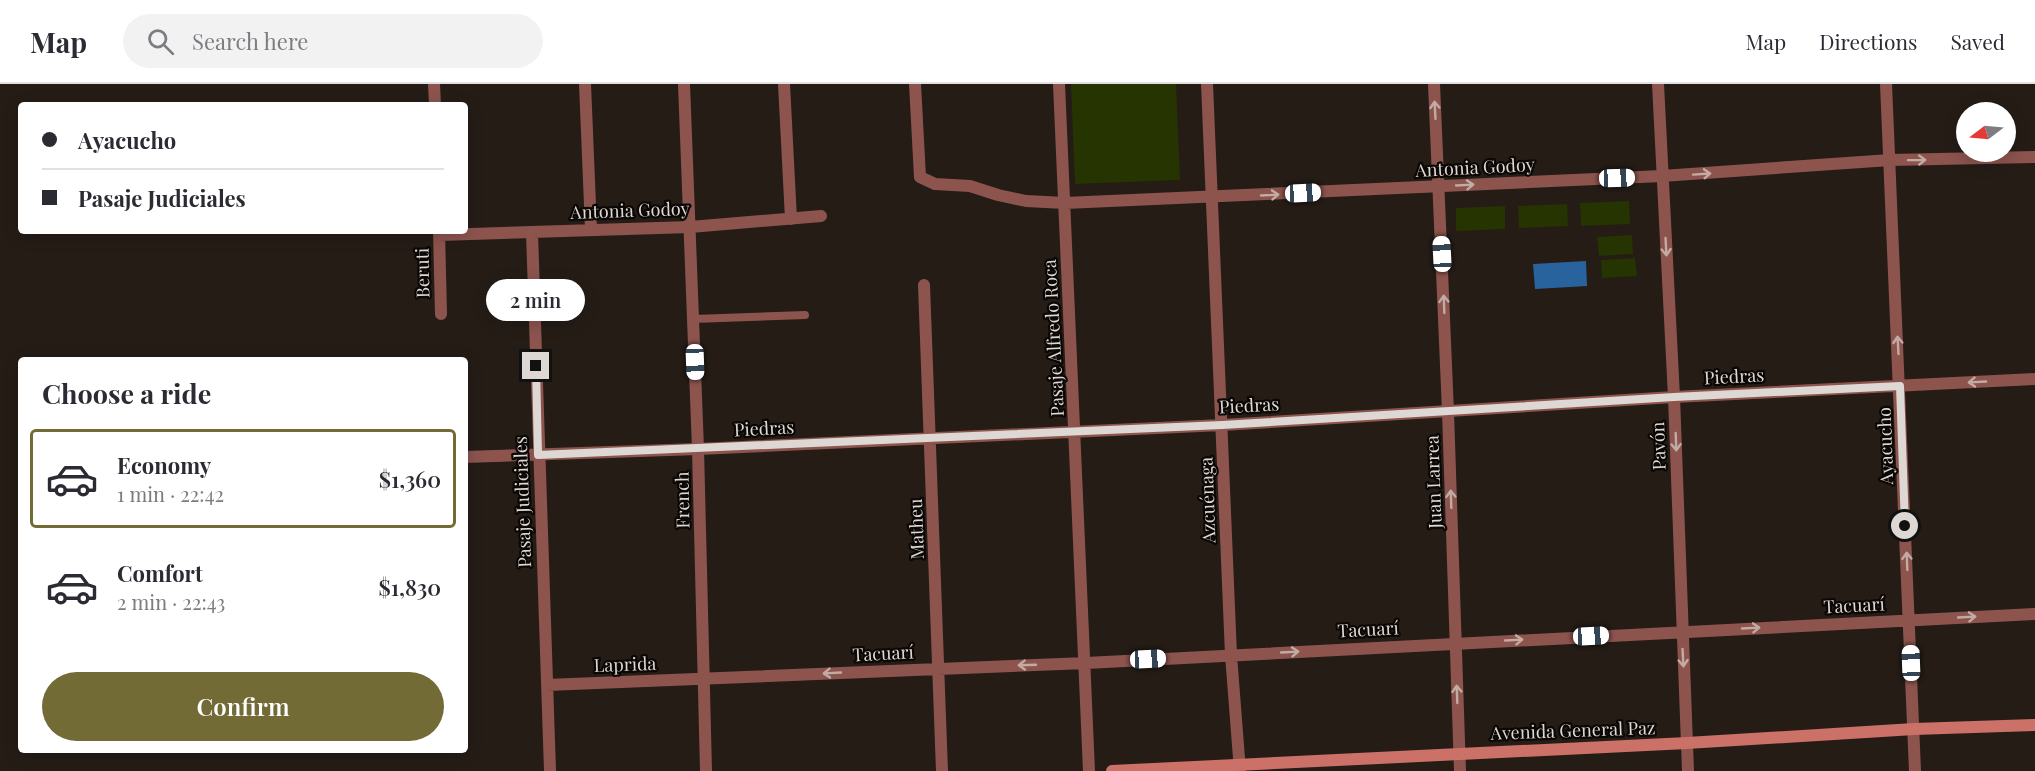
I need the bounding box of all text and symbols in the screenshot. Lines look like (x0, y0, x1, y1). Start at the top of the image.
search box (123, 14, 543, 68)
text: Map (30, 23, 87, 60)
icon: search (144, 25, 177, 58)
text: Search here (192, 26, 308, 56)
text: Map (1745, 27, 1786, 55)
text: Directions (1819, 27, 1917, 55)
text: Saved (1950, 27, 2005, 55)
one-way arrow (1430, 100, 1441, 120)
north arrow (1956, 102, 2016, 162)
map controls (1956, 102, 2016, 162)
text: Ayacucho (78, 125, 176, 155)
street label: Antonia Godoy (1414, 152, 1535, 182)
one-way arrow (1907, 154, 1927, 165)
car (1599, 168, 1635, 188)
one-way arrow (1691, 168, 1711, 179)
one-way arrow (1455, 180, 1475, 191)
text: Pasaje Judiciales (78, 183, 246, 213)
car (1285, 183, 1321, 203)
one-way arrow (1260, 189, 1280, 200)
street label: Antonia Godoy (569, 196, 690, 224)
car (1432, 236, 1452, 272)
one-way arrow (1660, 237, 1671, 257)
street label: Beruti (410, 248, 434, 298)
street label: Pasaje Alfredo Roca (1037, 259, 1069, 417)
callout: 2 min (486, 279, 586, 321)
text: 2 min (510, 286, 561, 313)
one-way arrow (1438, 295, 1449, 315)
one-way arrow (1893, 336, 1904, 356)
car (685, 344, 705, 380)
route end (522, 352, 549, 379)
street label: Piedras (1703, 362, 1765, 390)
text: Choose a ride (42, 375, 211, 411)
one-way arrow (1967, 377, 1987, 388)
street label: Piedras (1218, 391, 1280, 419)
street label: Ayacucho (1872, 407, 1898, 486)
street label: Piedras (733, 414, 795, 442)
street label: Pavón (1645, 421, 1671, 471)
one-way arrow (1670, 432, 1681, 452)
street label: Juan Larrea (1419, 435, 1447, 530)
street label: Pasaje Judiciales (508, 436, 536, 568)
text: Economy (117, 450, 211, 480)
icon: car (45, 452, 99, 506)
street label: Azcuénaga (1194, 456, 1221, 545)
text: $1,360 (379, 464, 441, 494)
street label: French (669, 471, 694, 529)
text: 1 min · 22:42 (117, 480, 224, 507)
one-way arrow (1445, 490, 1457, 510)
street label: Matheu (903, 498, 929, 560)
route start (1891, 512, 1918, 539)
one-way arrow (1901, 552, 1912, 572)
text: Comfort (117, 558, 203, 588)
icon: car (45, 560, 99, 614)
text: $1,830 (378, 572, 441, 602)
text: 2 min · 22:43 (117, 588, 225, 615)
street label: Tacuarí (1823, 591, 1885, 619)
one-way arrow (1957, 611, 1977, 622)
street label: Tacuarí (1337, 615, 1399, 643)
one-way arrow (1740, 623, 1760, 634)
car (1573, 626, 1609, 646)
one-way arrow (1503, 634, 1523, 645)
street label: Tacuarí (852, 639, 914, 667)
car (1901, 645, 1921, 681)
one-way arrow (1279, 646, 1299, 657)
one-way arrow (1677, 647, 1688, 667)
car (1130, 649, 1166, 669)
street label: Laprida (593, 651, 657, 677)
one-way arrow (1018, 659, 1038, 670)
one-way arrow (823, 667, 843, 678)
button: Confirm (42, 672, 444, 741)
one-way arrow (1452, 685, 1463, 705)
street label: Avenida General Paz (1489, 715, 1656, 745)

